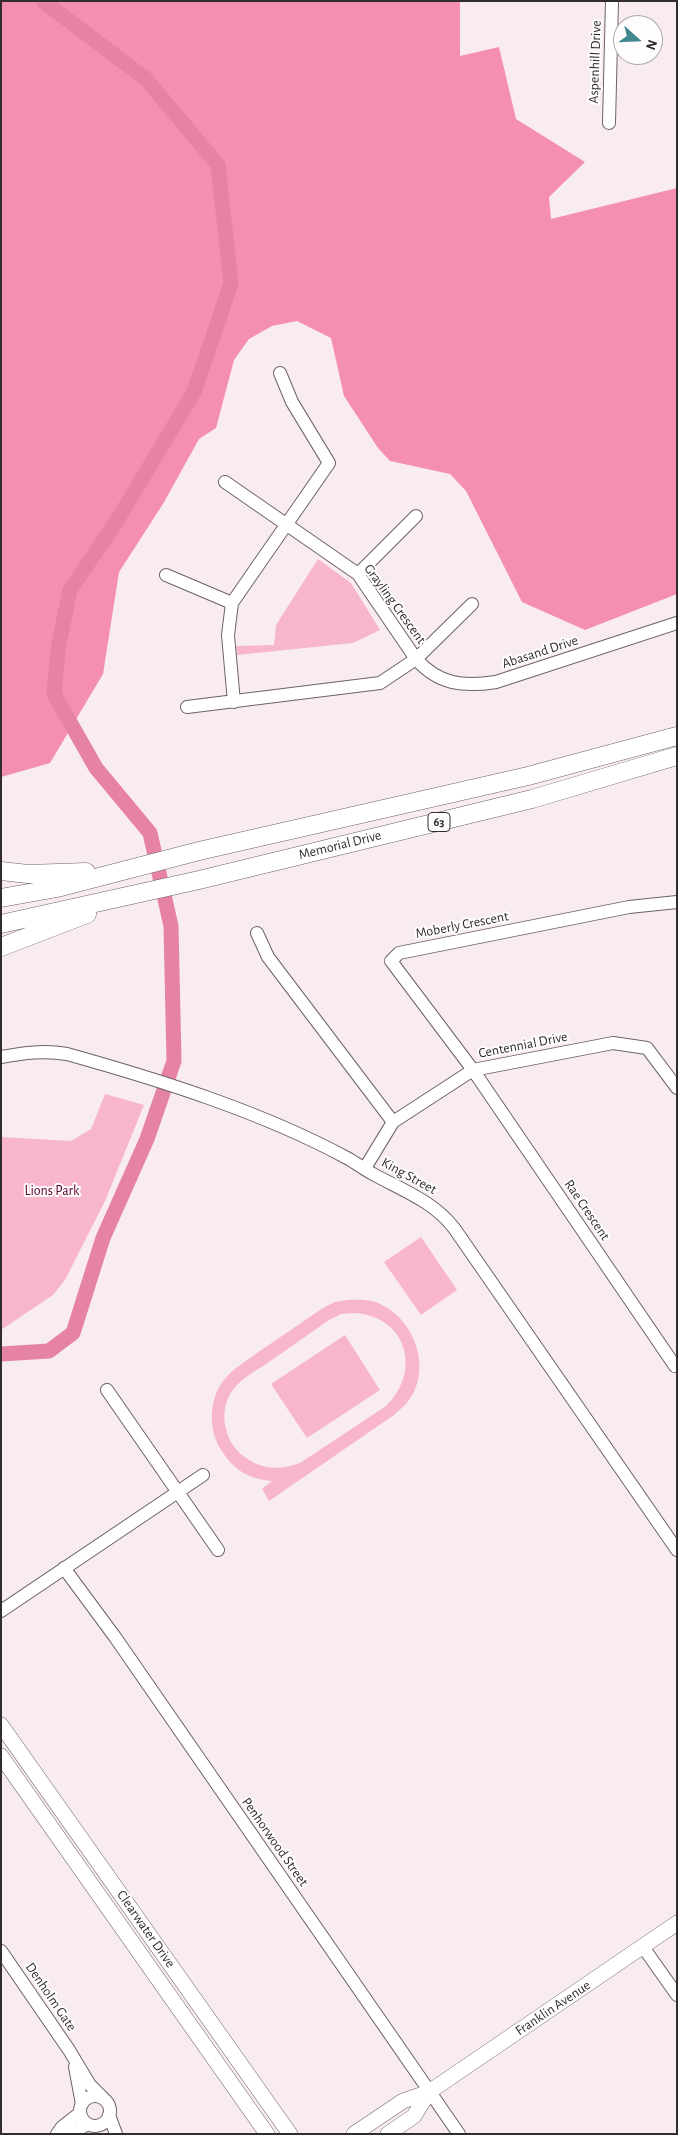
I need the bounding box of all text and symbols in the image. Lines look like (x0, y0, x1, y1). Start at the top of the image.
north arrow (613, 15, 663, 65)
street label: Aspenhill Drive (585, 20, 605, 104)
text: N (643, 38, 659, 52)
street label: Grayling Crescent (360, 561, 430, 647)
street label: Abasand Drive (500, 632, 580, 672)
road number: 63 (428, 812, 450, 832)
street label: Memorial Drive (297, 827, 383, 863)
street label: Moberly Crescent (414, 908, 510, 942)
street label: Centennial Drive (477, 1028, 569, 1062)
street label: King Street (379, 1154, 439, 1198)
street label: Rae Crescent (561, 1177, 613, 1243)
park label: Lions Park (25, 1183, 79, 1199)
street label: Penhorwood Street (238, 1794, 312, 1890)
street label: Clearwater Drive (113, 1887, 179, 1971)
street label: Denholm Gate (22, 1959, 80, 2035)
street label: Franklin Avenue (512, 1977, 594, 2039)

